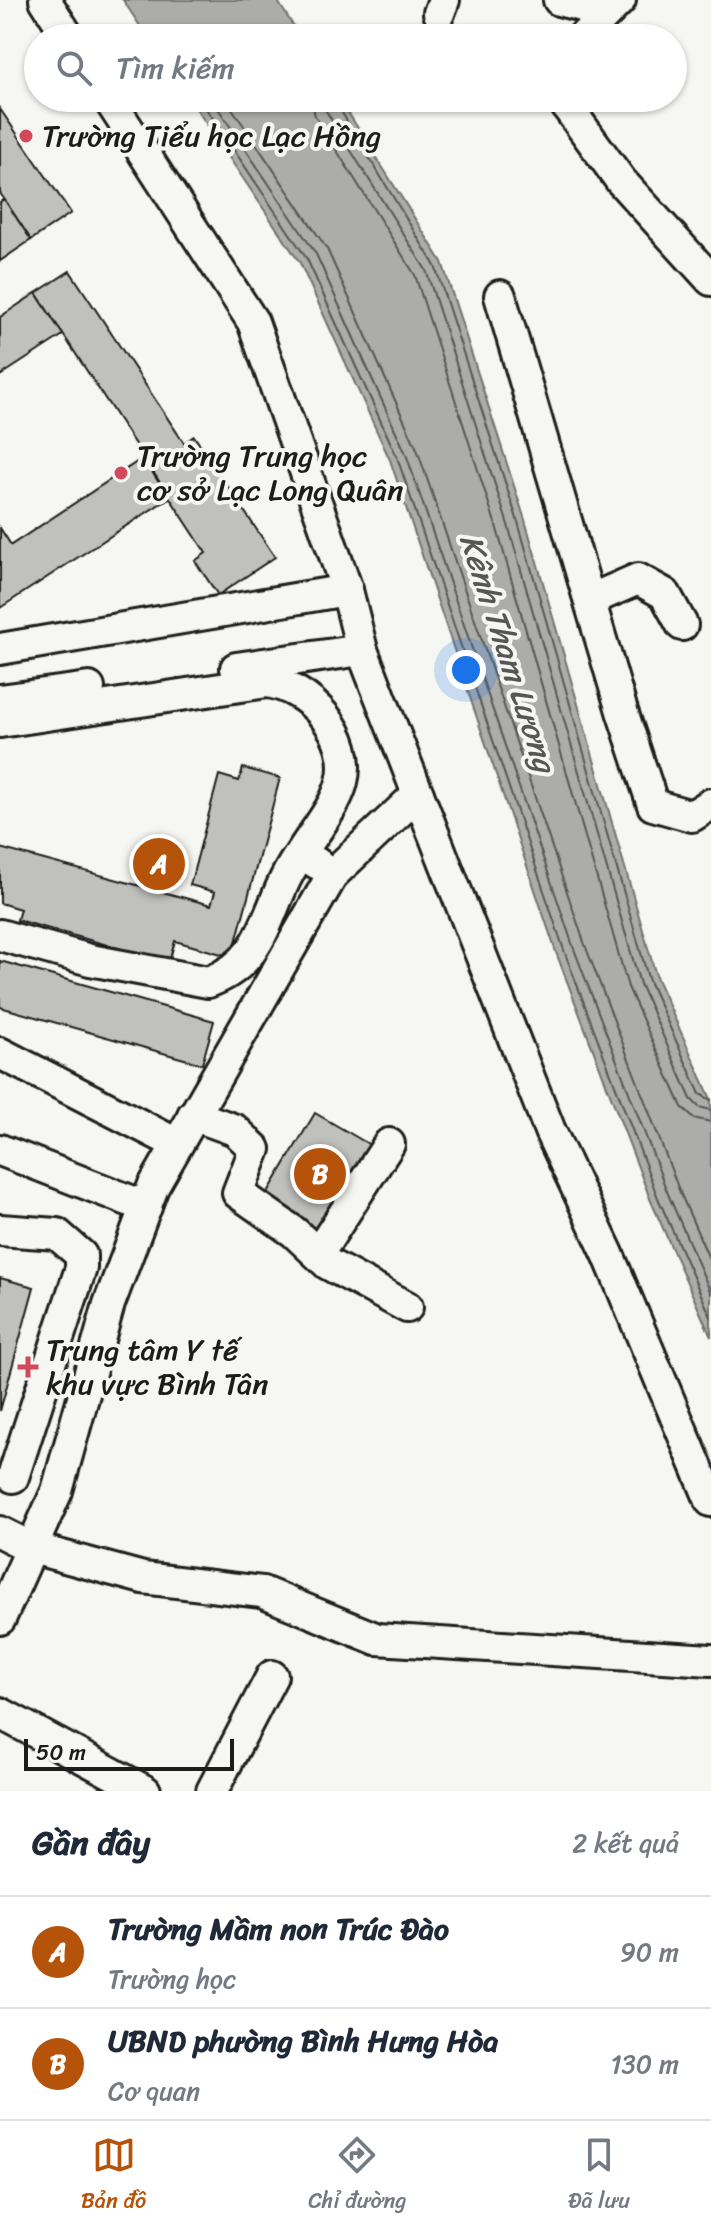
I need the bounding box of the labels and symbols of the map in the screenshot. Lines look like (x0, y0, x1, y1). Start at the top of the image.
place label: Trường Tiểu học Lạc Hồng (42, 109, 381, 163)
marker: Trường Tiểu học Lạc Hồng (17, 127, 35, 145)
place label: Trường Trung học cơ sở Lạc Long Quân (137, 429, 403, 517)
marker: Trường Trung học cơ sở Lạc Long Quân (112, 464, 130, 482)
water label: Kênh Tham Lương (443, 526, 574, 782)
your location (446, 650, 486, 690)
pin: A (133, 834, 185, 894)
pin: B (294, 1144, 346, 1204)
place label: Trung tâm Y tế khu vực Bình Tân (46, 1323, 268, 1411)
marker: Trung tâm Y tế khu vực Bình Tân (17, 1356, 39, 1378)
scale bar (24, 1735, 234, 1771)

